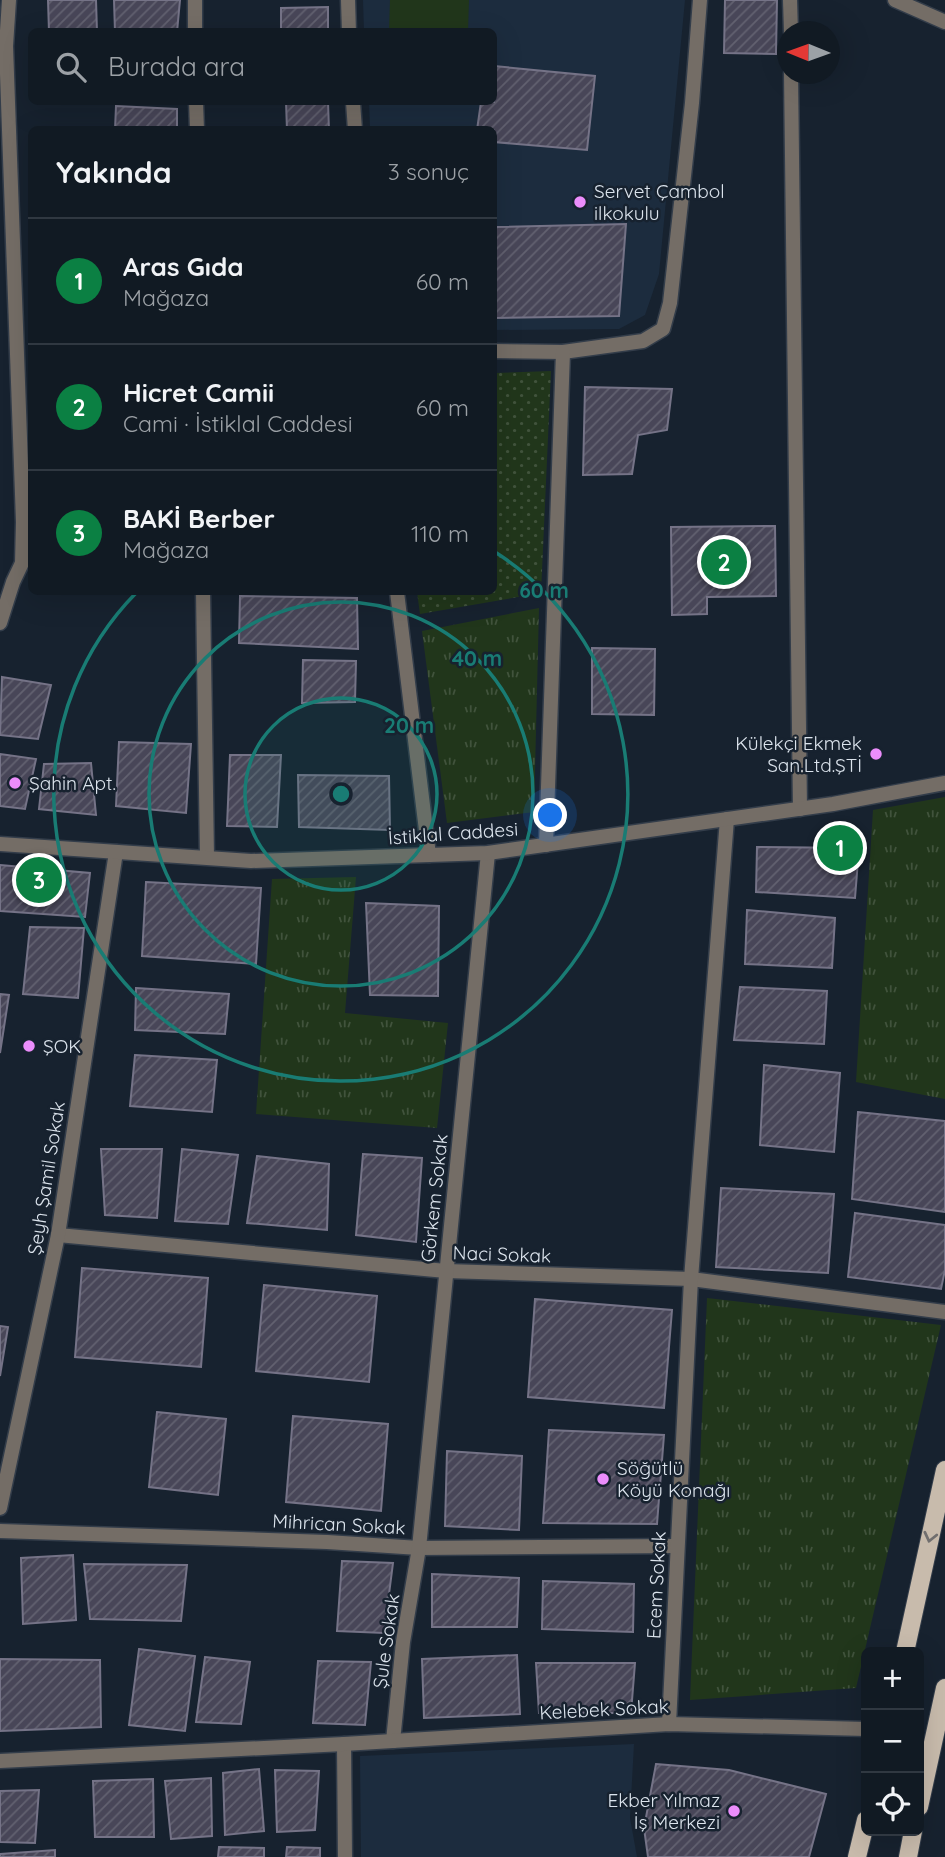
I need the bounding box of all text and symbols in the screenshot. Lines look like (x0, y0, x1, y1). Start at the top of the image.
north arrow (777, 21, 840, 84)
search box (28, 28, 497, 105)
icon: search (52, 48, 90, 86)
text: Burada ara (108, 50, 245, 83)
text: Yakında (56, 153, 171, 191)
text: 3 sonuç (388, 157, 469, 186)
place label: Servet Çambol ilkokulu (594, 179, 725, 225)
marker: Servet Çambol ilkokulu (572, 194, 588, 210)
text: Aras Gıda (123, 250, 244, 283)
text: 1 (75, 267, 83, 296)
text: 60 m (416, 267, 469, 296)
text: Mağaza (123, 283, 209, 312)
text: Hicret Camii (123, 376, 274, 409)
text: 2 (72, 393, 86, 422)
text: 60 m (416, 393, 469, 422)
text: Cami · İstiklal Caddesi (123, 409, 353, 438)
text: BAKİ Berber (123, 502, 275, 535)
text: 3 (73, 519, 85, 548)
text: 110 m (411, 519, 469, 548)
text: Mağaza (123, 535, 209, 564)
pin: 2 (701, 536, 747, 588)
text: 60 m (519, 577, 569, 603)
text: 40 m (452, 645, 502, 671)
text: 20 m (384, 712, 434, 738)
place label: Külekçi Ekmek San.Ltd.ŞTİ (735, 731, 862, 777)
marker: Külekçi Ekmek San.Ltd.ŞTİ (868, 746, 884, 762)
place label: Şahin Apt. (29, 771, 116, 795)
marker: Şahin Apt. (7, 775, 23, 791)
centre of rings (329, 782, 353, 806)
your location (533, 798, 567, 832)
street label: İstiklal Caddesi (387, 816, 519, 850)
pin: 1 (817, 822, 863, 874)
pin: 3 (16, 854, 62, 906)
place label: ŞOK (43, 1034, 81, 1058)
marker: ŞOK (21, 1038, 37, 1054)
street label: Şeyh Şamil Sokak (22, 1099, 70, 1257)
street label: Görkem Sokak (415, 1133, 453, 1263)
street label: Naci Sokak (452, 1240, 552, 1268)
place label: Söğütlü Köyü Konağı (617, 1456, 730, 1502)
marker: Söğütlü Köyü Konağı (595, 1471, 611, 1487)
street label: Mihrican Sokak (272, 1509, 406, 1539)
street label: Ecem Sokak (641, 1531, 671, 1639)
one-way arrow (924, 1531, 939, 1543)
street label: Şule Sokak (367, 1592, 405, 1690)
map controls (861, 1647, 924, 1836)
button: + (861, 1647, 924, 1710)
street label: Kelebek Sokak (539, 1694, 669, 1724)
button: − (861, 1710, 924, 1773)
button: locate (861, 1773, 924, 1836)
place label: Ekber Yılmaz İş Merkezi (607, 1788, 720, 1834)
marker: Ekber Yılmaz İş Merkezi (726, 1803, 742, 1819)

